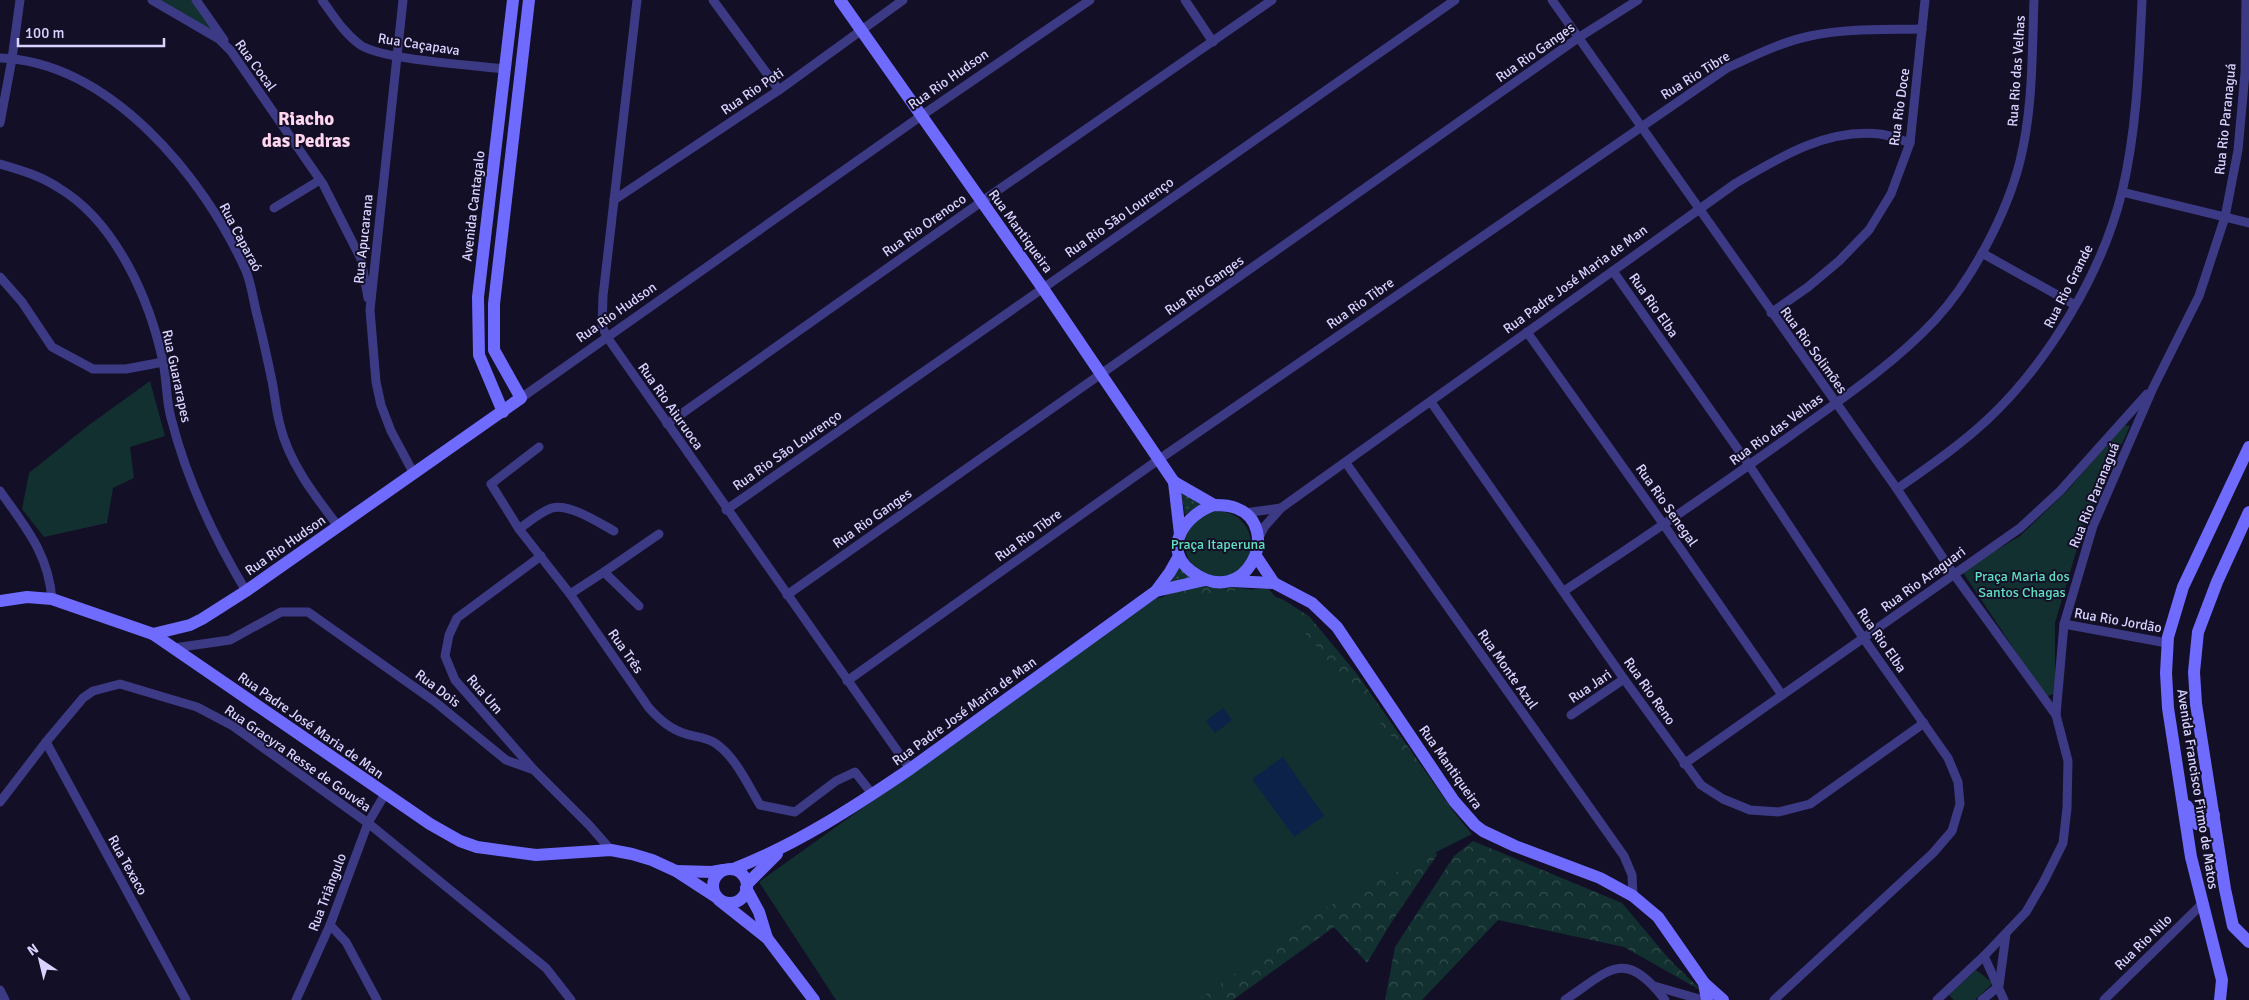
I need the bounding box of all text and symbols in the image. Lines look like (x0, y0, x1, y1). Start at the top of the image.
scale bar (18, 15, 164, 47)
street label: Rua Rio das Velhas (2004, 15, 2029, 127)
street label: Rua Rio Ganges (1492, 19, 1578, 86)
text: 100 m (25, 24, 65, 42)
street label: Rua Caçapava (377, 30, 461, 59)
street label: Rua Cocal (231, 36, 280, 94)
street label: Rua Rio Hudson (905, 45, 992, 113)
street label: Rua Rio Tibre (1657, 47, 1733, 103)
street label: Rua Rio Paranaguá (2211, 62, 2240, 176)
street label: Rua Rio Poti (718, 64, 787, 119)
street label: Rua Rio Doce (1886, 67, 1913, 147)
district label: Riacho das Pedras (262, 107, 350, 153)
street label: Avenida Cantagalo (458, 150, 489, 262)
street label: Rua Rio São Lourenço (1062, 173, 1177, 261)
street label: Rua Mantiqueira (985, 186, 1056, 276)
street label: Rua Rio Orenoco (879, 190, 969, 261)
street label: Rua Apucarana (350, 193, 377, 285)
street label: Rua Caparaó (215, 200, 266, 274)
street label: Rua Padre José Maria de Man (1500, 221, 1651, 337)
street label: Rua Rio Grande (2040, 242, 2097, 331)
street label: Rua Rio Ganges (1161, 252, 1247, 319)
street label: Rua Rio Elba (1625, 270, 1682, 341)
street label: Rua Rio Tibre (1323, 274, 1397, 333)
street label: Rua Rio Hudson (573, 278, 660, 346)
street label: Rua Rio Solimões (1776, 304, 1851, 397)
street label: Rua Guararapes (158, 328, 195, 424)
street label: Rua Rio Aiuruoca (634, 360, 707, 453)
street label: Rua Rio das Velhas (1726, 390, 1826, 469)
street label: Rua Rio São Lourenço (730, 406, 845, 494)
street label: Rua Rio Paranaguá (2066, 440, 2123, 550)
street label: Rua Rio Senegal (1632, 461, 1701, 550)
street label: Rua Rio Ganges (829, 485, 915, 552)
street label: Rua Rio Tibre (992, 505, 1065, 565)
street label: Rua Rio Hudson (242, 511, 329, 579)
park label: Praça Itaperuna (1171, 536, 1265, 553)
street label: Rua Rio Araguari (1878, 543, 1969, 616)
park label: Praça Maria dos Santos Chagas (1974, 568, 2070, 601)
street label: Rua Rio Jordão (2073, 604, 2163, 637)
street label: Rua Rio Elba (1853, 605, 1910, 676)
street label: Rua Três (604, 626, 647, 677)
street label: Rua Monte Azul (1474, 626, 1541, 713)
street label: Rua Padre José Maria de Man (889, 653, 1040, 769)
street label: Rua Rio Reno (1620, 654, 1679, 728)
street label: Rua Dois (412, 666, 464, 711)
street label: Rua Jari (1566, 666, 1615, 707)
street label: Rua Padre José Maria de Man (235, 669, 387, 782)
street label: Rua Um (463, 671, 506, 717)
street label: Avenida Francisco Firmo de Matos (2173, 688, 2222, 890)
street label: Rua Gracyra Resse de Gouvêa (221, 701, 374, 815)
street label: Rua Mantiqueira (1415, 722, 1486, 813)
street label: Rua Texaco (104, 832, 151, 898)
street label: Rua Triângulo (305, 851, 350, 934)
street label: Rua Rio Nilo (2111, 911, 2176, 974)
north arrow (15, 935, 65, 985)
text: N (24, 940, 42, 960)

